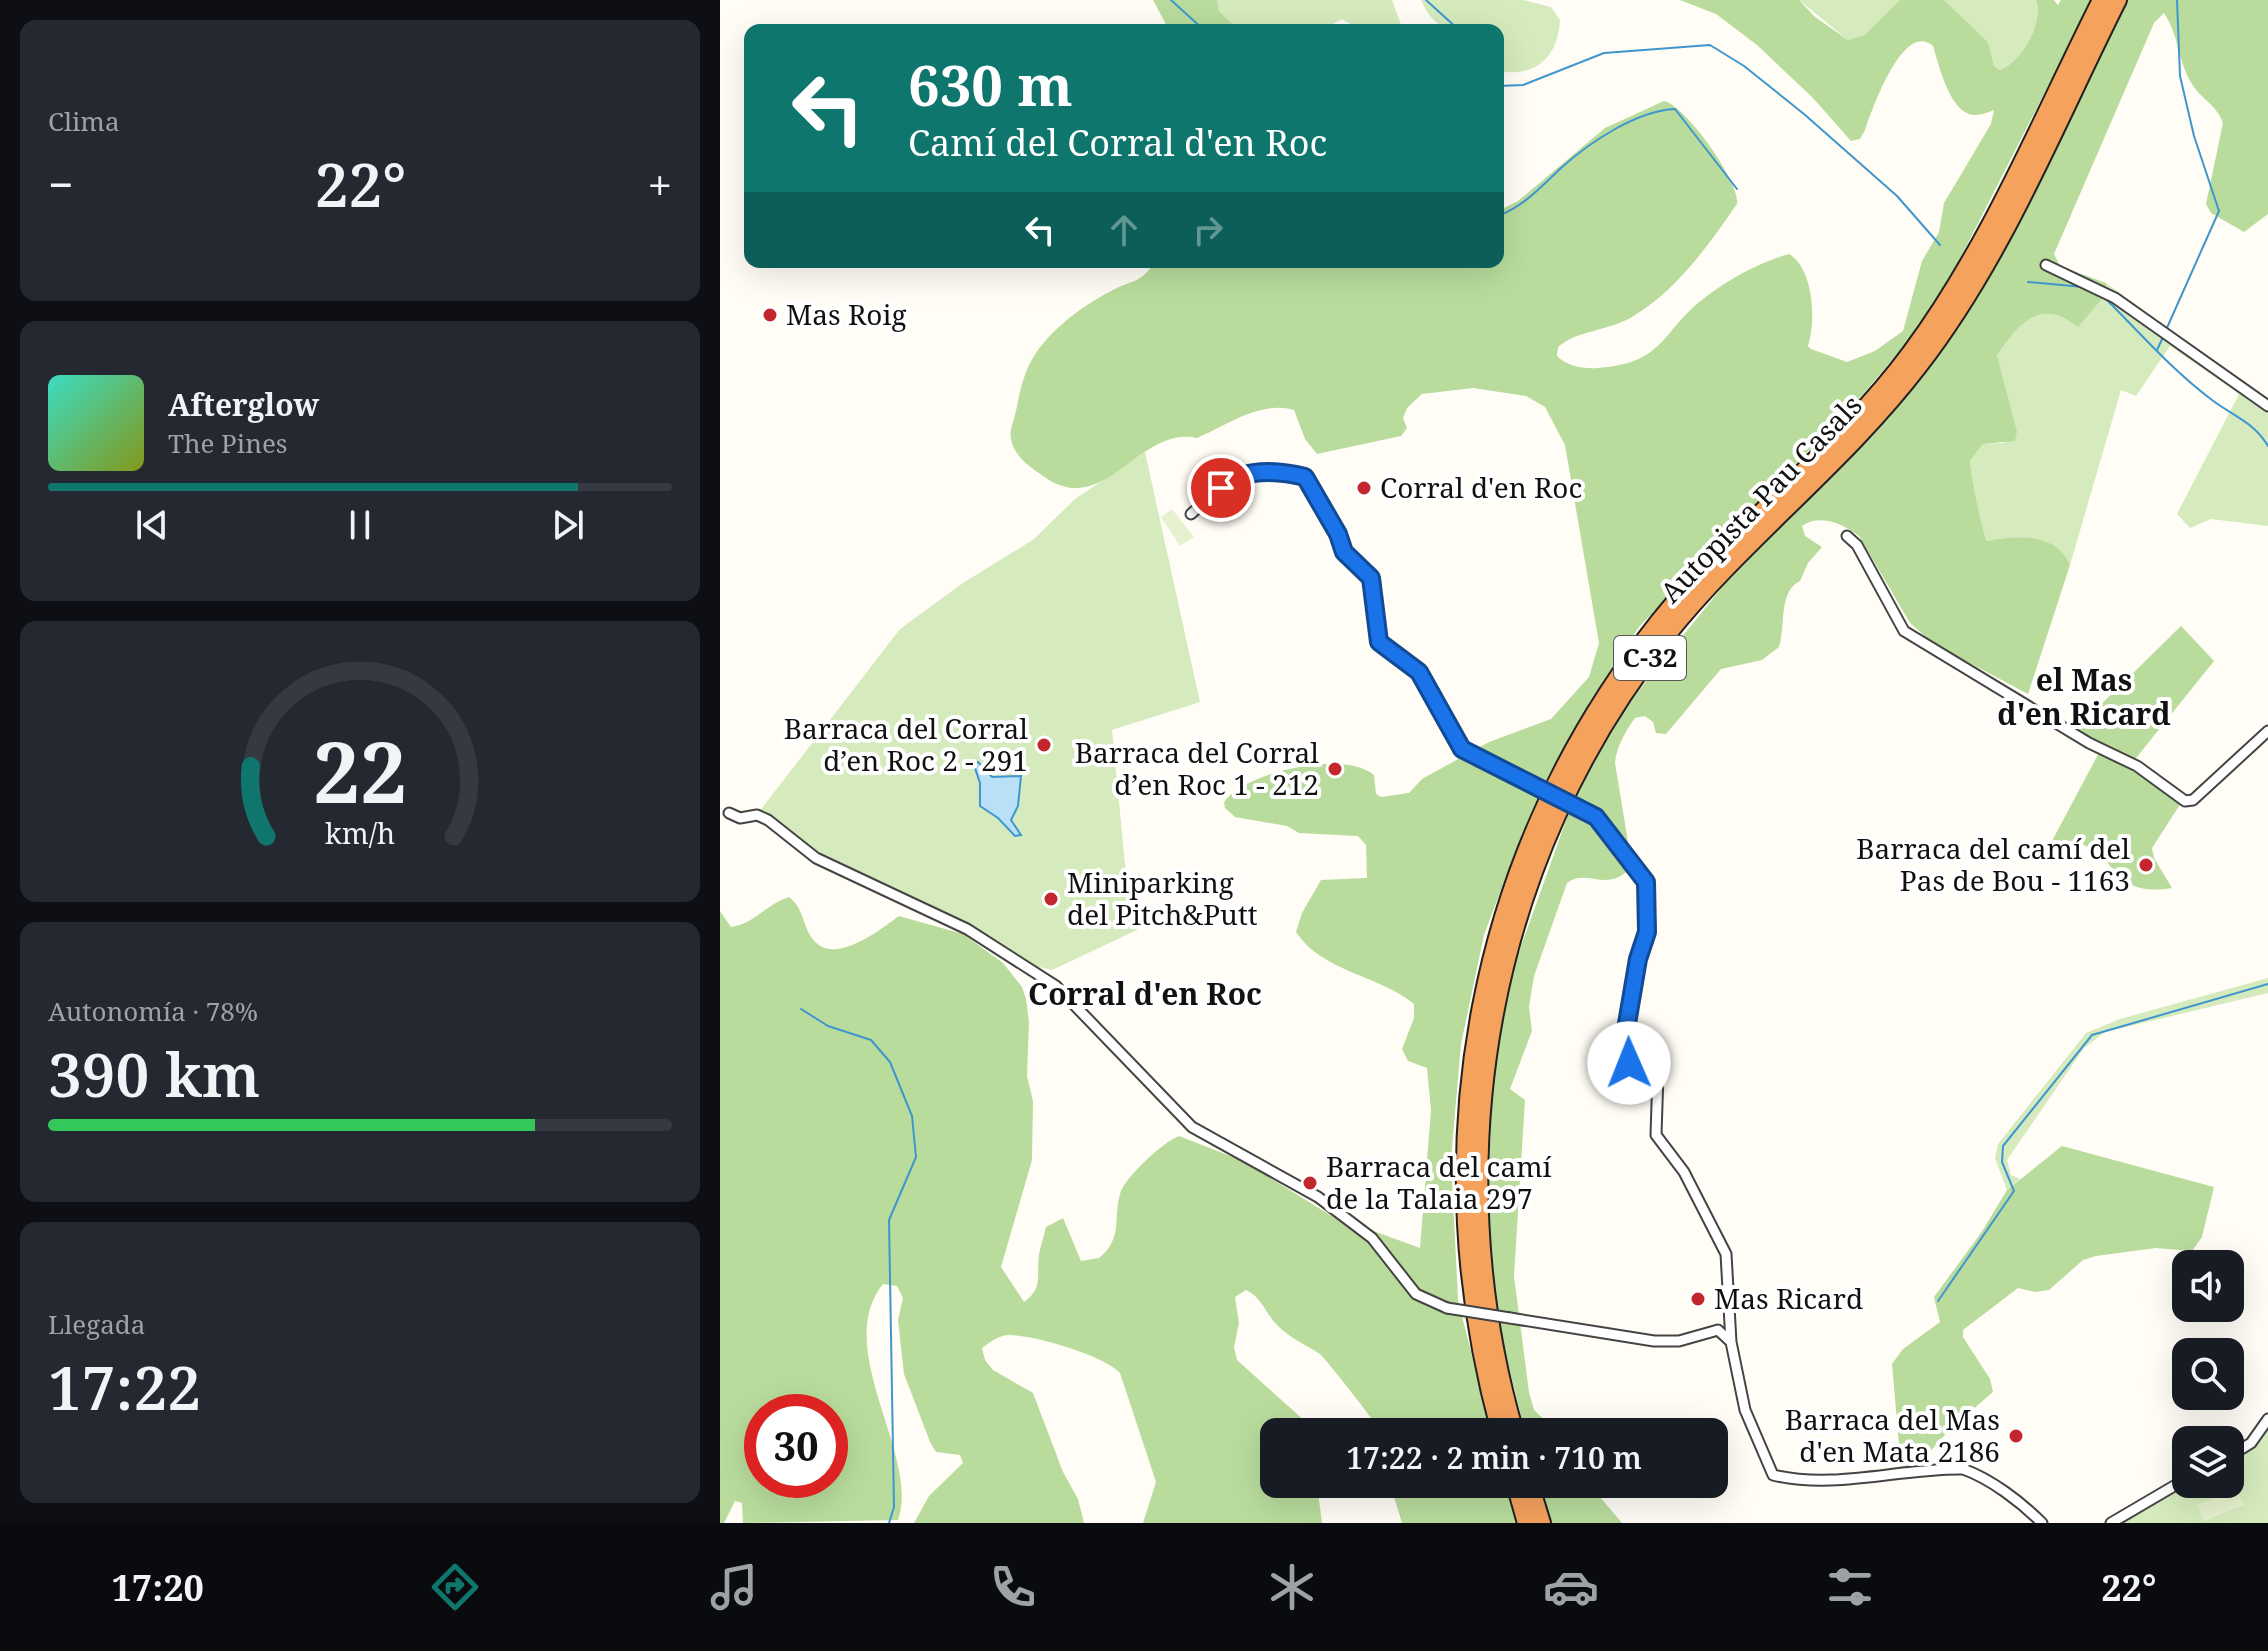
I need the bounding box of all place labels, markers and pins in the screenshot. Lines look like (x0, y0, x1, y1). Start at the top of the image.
place label: Mas Roig (786, 295, 907, 333)
marker: Mas Roig (761, 306, 779, 324)
pin (1187, 454, 1255, 522)
place label: Corral d'en Roc (1380, 468, 1582, 506)
marker: Corral d'en Roc (1355, 479, 1373, 497)
place label: Barraca del Corral d’en Roc 2 - 291 (784, 709, 1028, 779)
place label: Barraca del Corral d’en Roc 1 - 212 (1075, 733, 1319, 803)
marker: Barraca del Corral d’en Roc 2 - 291 (1035, 736, 1053, 754)
marker: Barraca del Corral d’en Roc 1 - 212 (1326, 760, 1344, 778)
place label: Barraca del camí del Pas de Bou - 1163 (1856, 829, 2130, 899)
marker: Barraca del camí del Pas de Bou - 1163 (2137, 856, 2155, 874)
place label: Miniparking del Pitch&Putt (1067, 863, 1258, 933)
marker: Miniparking del Pitch&Putt (1042, 890, 1060, 908)
place label: Barraca del camí de la Talaia 297 (1326, 1147, 1552, 1217)
marker: Barraca del camí de la Talaia 297 (1301, 1174, 1319, 1192)
place label: Mas Ricard (1714, 1279, 1863, 1317)
marker: Mas Ricard (1689, 1290, 1707, 1308)
place label: Barraca del Mas d'en Mata 2186 (1785, 1400, 2000, 1470)
marker: Barraca del Mas d'en Mata 2186 (2007, 1427, 2025, 1445)

